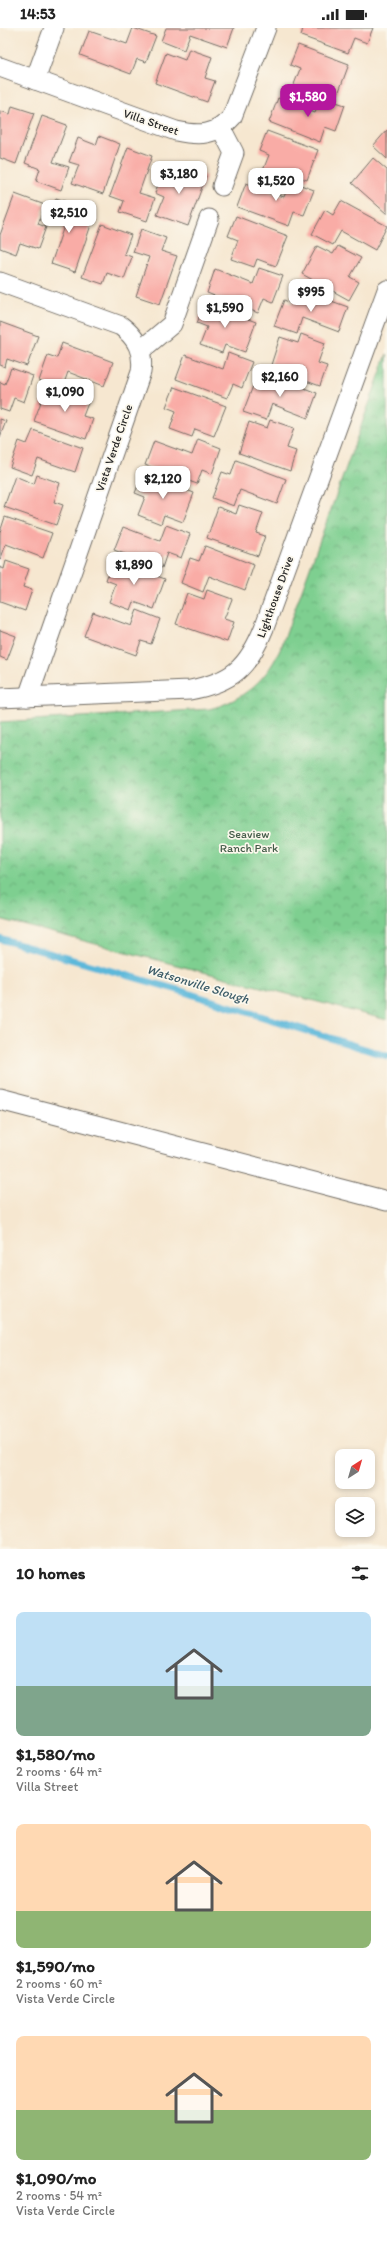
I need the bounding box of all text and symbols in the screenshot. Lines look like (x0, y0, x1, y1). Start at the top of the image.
text: 14:53 (20, 5, 56, 23)
pin: $1,580 (275, 84, 341, 118)
text: $1,580 (289, 89, 327, 104)
street label: Villa Street (122, 106, 181, 138)
pin: $3,180 (146, 161, 212, 195)
text: $3,180 (160, 166, 198, 181)
pin: $1,520 (243, 168, 309, 202)
text: $1,520 (257, 173, 295, 188)
pin: $2,510 (36, 200, 102, 234)
text: $2,510 (50, 205, 88, 220)
pin: $995 (287, 279, 335, 313)
text: $995 (297, 284, 325, 299)
pin: $1,590 (192, 295, 258, 329)
text: $1,590 (206, 300, 244, 315)
pin: $2,160 (247, 364, 313, 398)
text: $2,160 (261, 369, 299, 384)
pin: $1,090 (32, 379, 98, 413)
text: $1,090 (46, 384, 84, 399)
street label: Vista Verde Circle (93, 402, 136, 493)
pin: $2,120 (130, 466, 196, 500)
text: $2,120 (144, 471, 182, 486)
pin: $1,890 (101, 552, 167, 586)
street label: Lighthouse Drive (254, 554, 296, 640)
text: $1,890 (115, 557, 153, 572)
park label: Seaview Ranch Park (220, 827, 278, 855)
water label: Watsonville Slough (145, 961, 251, 1007)
north arrow (335, 1449, 375, 1489)
map controls (335, 1449, 375, 1537)
button: layers (335, 1497, 375, 1537)
icon: filters (349, 1562, 371, 1584)
text: 10 homes (16, 1563, 85, 1583)
icon: home (158, 1638, 230, 1710)
text: $1,580/mo (16, 1744, 95, 1764)
text: 2 rooms · 64 m² (16, 1764, 102, 1779)
text: Villa Street (16, 1779, 78, 1794)
icon: home (158, 1850, 230, 1922)
text: $1,590/mo (16, 1956, 95, 1976)
text: 2 rooms · 60 m² (16, 1976, 102, 1991)
text: Vista Verde Circle (16, 1991, 115, 2006)
icon: home (158, 2062, 230, 2134)
text: $1,090/mo (16, 2168, 96, 2188)
text: 2 rooms · 54 m² (16, 2188, 102, 2203)
text: Vista Verde Circle (16, 2203, 115, 2218)

